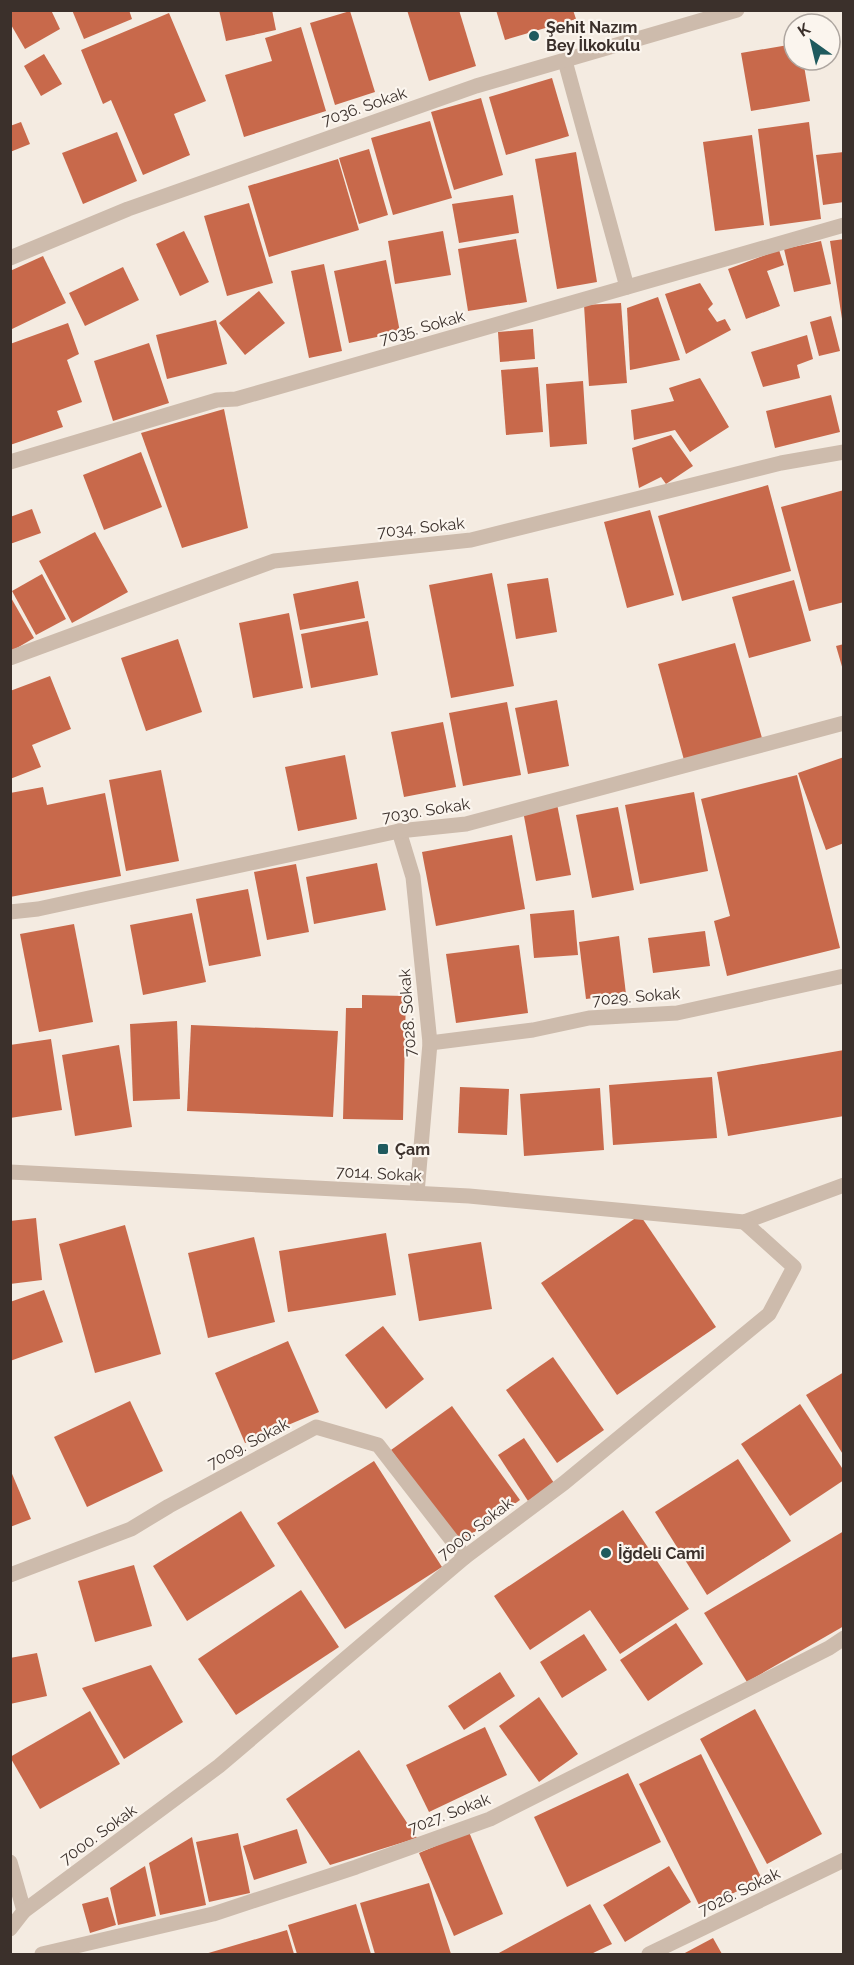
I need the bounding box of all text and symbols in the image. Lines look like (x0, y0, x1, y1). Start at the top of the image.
north arrow (782, 12, 842, 72)
place label: Şehit Nazım Bey İlkokulu (546, 18, 640, 55)
text: K (794, 19, 814, 41)
marker: Şehit Nazım Bey İlkokulu (527, 29, 541, 43)
street label: 7036. Sokak (319, 83, 410, 130)
street label: 7035. Sokak (377, 306, 467, 349)
street label: 7034. Sokak (377, 513, 466, 542)
street label: 7030. Sokak (381, 794, 472, 827)
street label: 7028. Sokak (395, 968, 420, 1058)
street label: 7029. Sokak (591, 983, 681, 1010)
place label: Çam (395, 1140, 430, 1159)
marker: Çam (376, 1142, 390, 1156)
street label: 7014. Sokak (336, 1162, 423, 1185)
street label: 7009. Sokak (204, 1414, 293, 1473)
street label: 7000. Sokak (434, 1493, 517, 1564)
place label: İğdeli Cami (618, 1543, 705, 1563)
marker: İğdeli Cami (599, 1546, 613, 1560)
street label: 7027. Sokak (406, 1789, 493, 1838)
street label: 7000. Sokak (56, 1800, 141, 1868)
street label: 7026. Sokak (695, 1863, 784, 1919)

